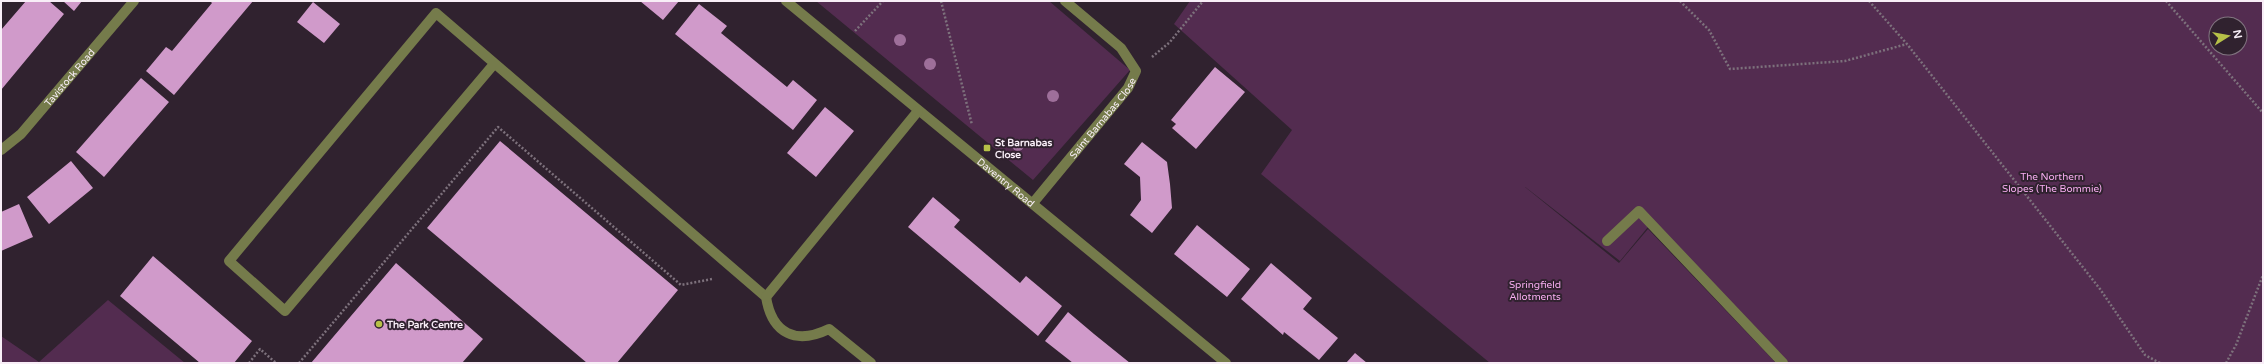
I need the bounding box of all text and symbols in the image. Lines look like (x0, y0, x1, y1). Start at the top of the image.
north arrow (2208, 16, 2248, 56)
text: N (2230, 29, 2245, 40)
street label: Tavistock Road (42, 47, 98, 109)
street label: Saint Barnabas Close (1067, 76, 1139, 161)
place label: St Barnabas Close (995, 137, 1052, 161)
marker: St Barnabas Close (982, 143, 992, 153)
street label: Daventry Road (974, 156, 1037, 210)
park label: The Northern Slopes (The Bommie) (2002, 171, 2102, 195)
park label: Springfield Allotments (1509, 279, 1561, 303)
marker: The Park Centre (374, 319, 384, 329)
place label: The Park Centre (386, 319, 463, 331)

